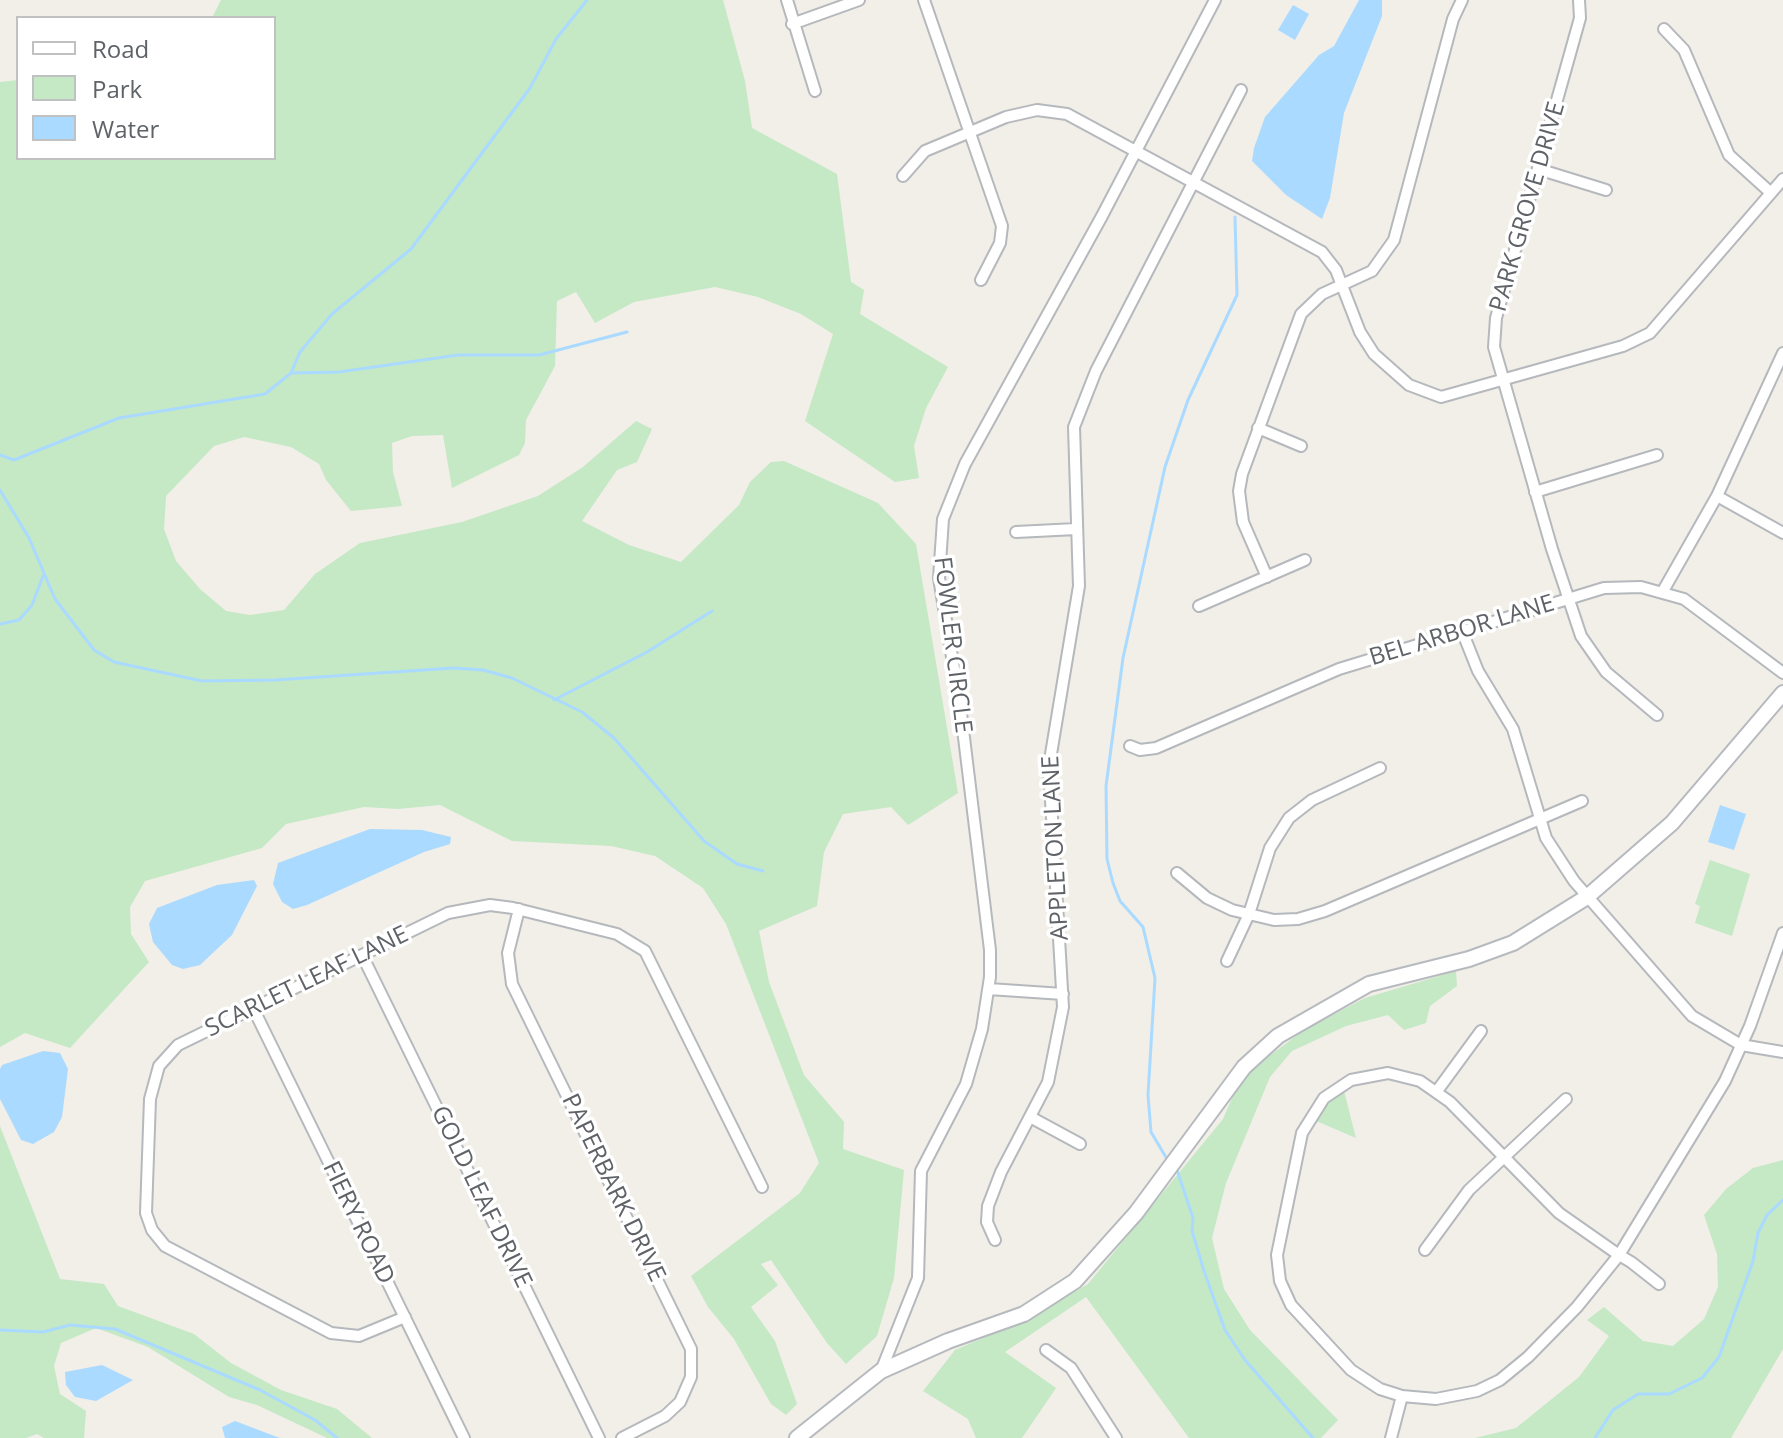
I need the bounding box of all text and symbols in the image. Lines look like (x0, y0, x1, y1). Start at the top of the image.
legend (16, 16, 276, 160)
text: Road (92, 32, 149, 65)
text: Park (92, 72, 142, 105)
street label: PARK GROVE DRIVE (1484, 99, 1572, 315)
text: Water (92, 112, 159, 145)
street label: FOWLER CIRCLE (927, 555, 977, 735)
street label: BEL ARBOR LANE (1366, 589, 1558, 673)
street label: APPLETON LANE (1037, 755, 1075, 941)
street label: SCARLET LEAF LANE (201, 920, 413, 1044)
street label: PAPERBARK DRIVE (555, 1089, 671, 1287)
street label: GOLD LEAF DRIVE (425, 1101, 537, 1293)
street label: FIERY ROAD (316, 1157, 400, 1289)

